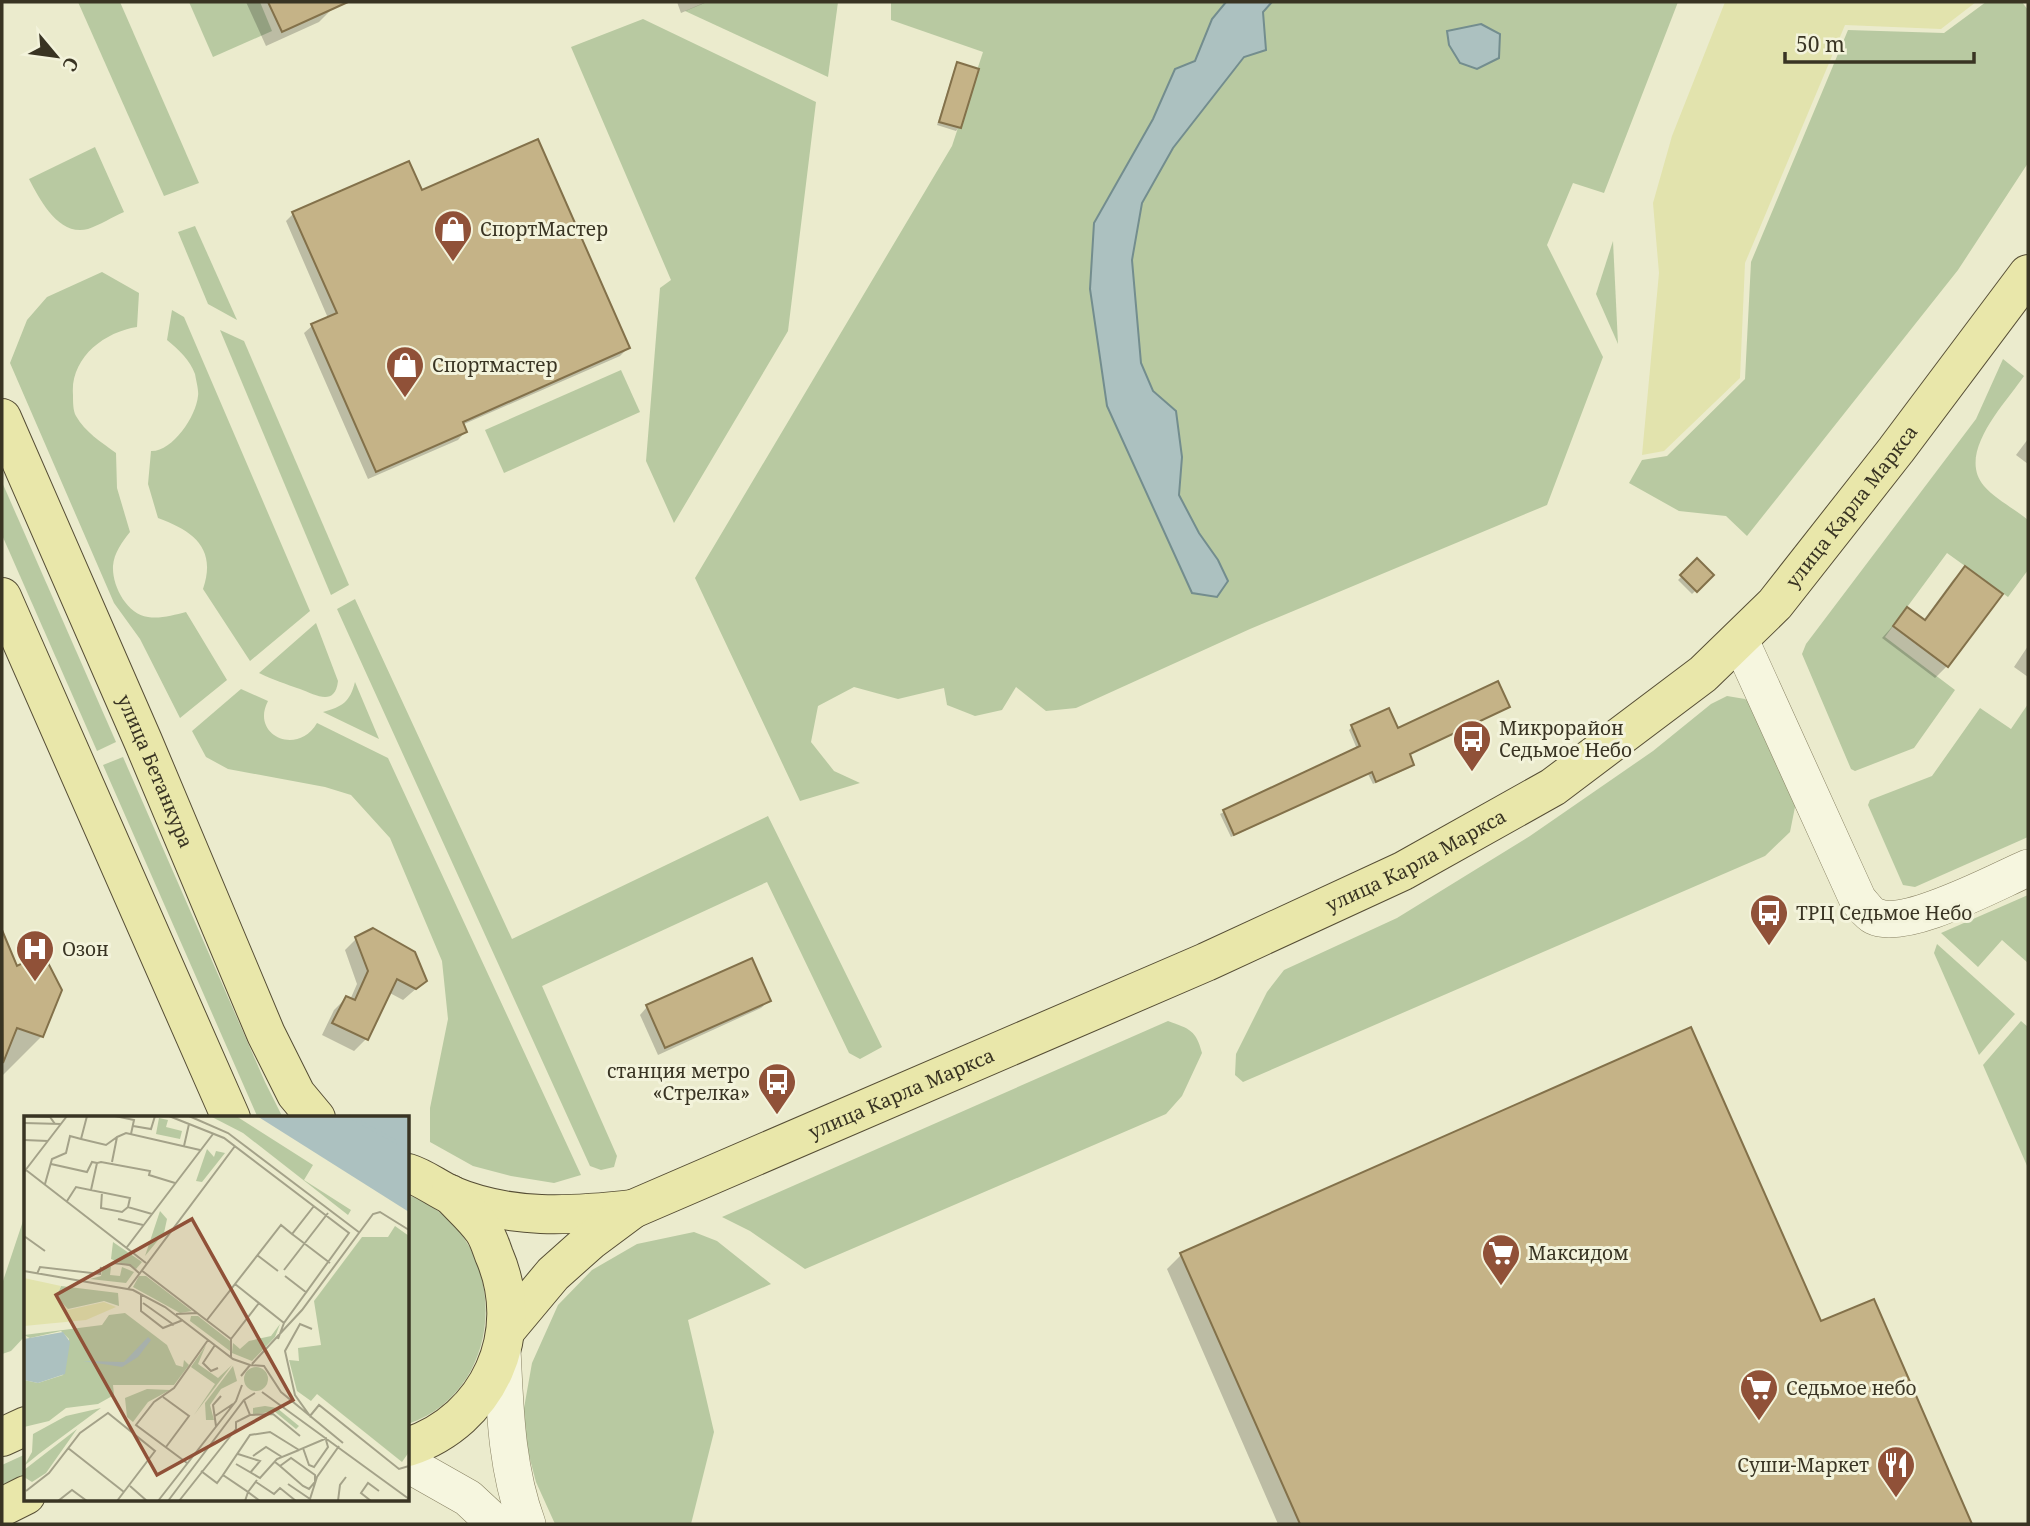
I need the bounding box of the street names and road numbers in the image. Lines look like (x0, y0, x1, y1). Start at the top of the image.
street label: улица Карла Маркса (1780, 420, 1923, 593)
street label: улица Бетанкура (111, 690, 199, 852)
street label: улица Карла Маркса (1321, 803, 1511, 918)
street label: улица Карла Маркса (804, 1042, 998, 1145)

